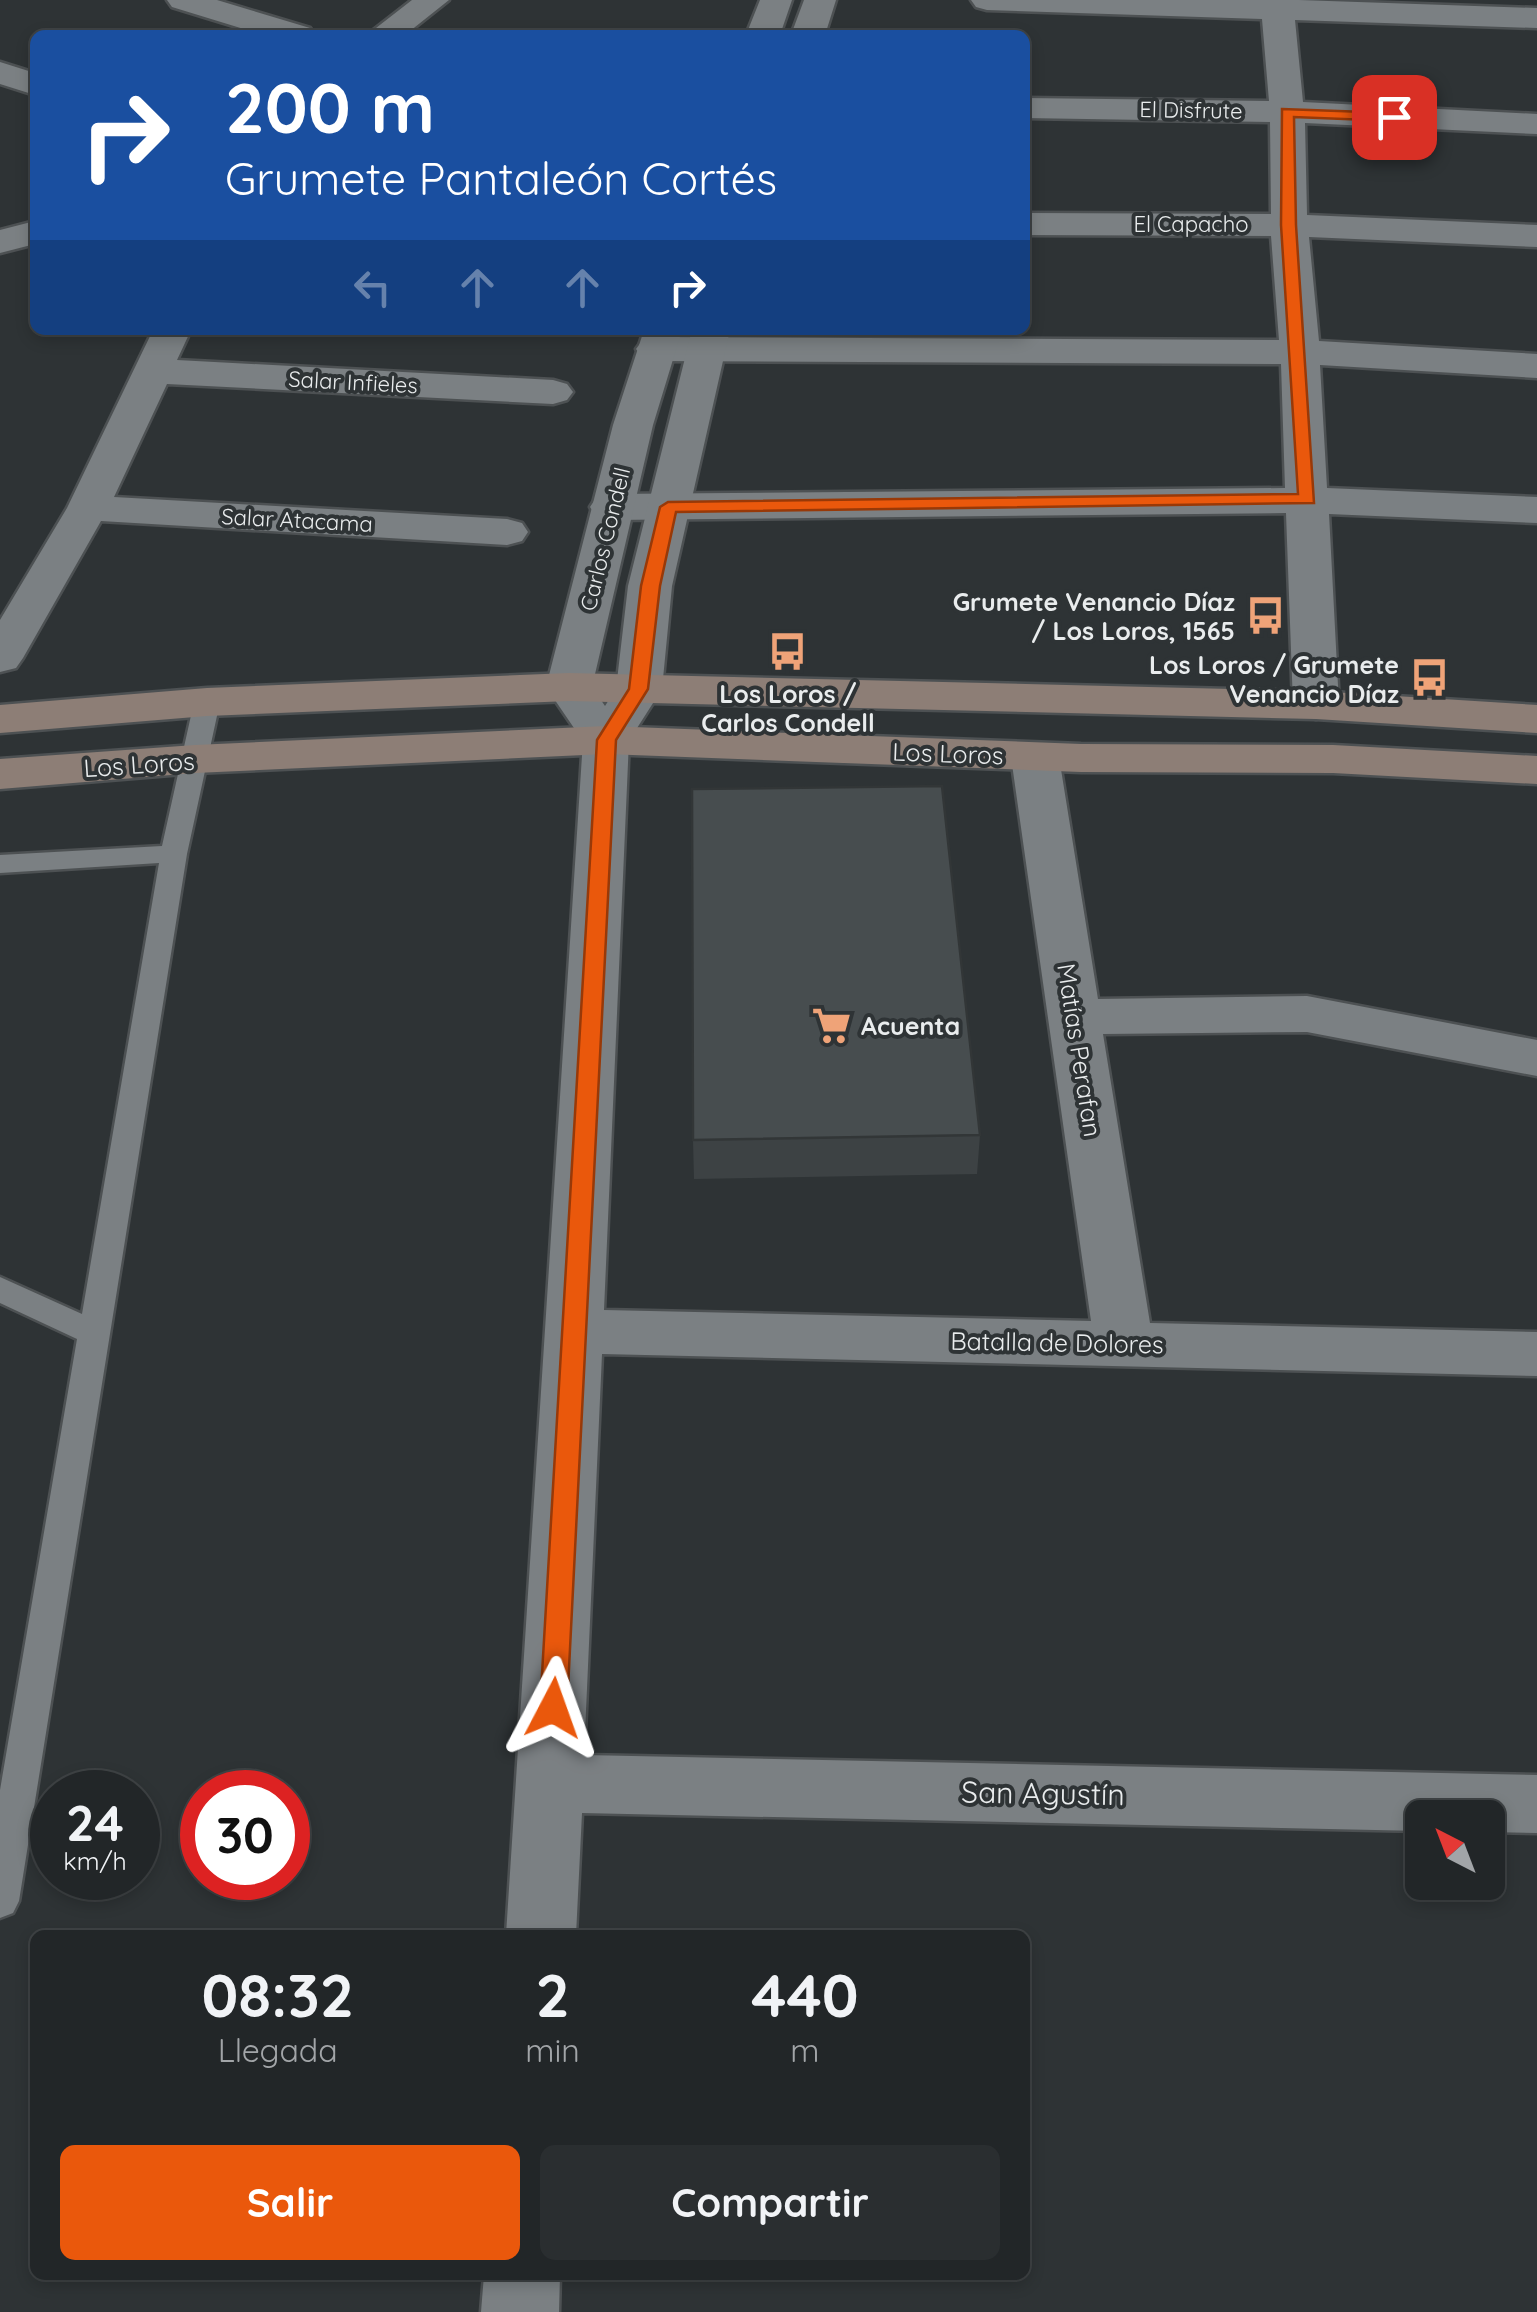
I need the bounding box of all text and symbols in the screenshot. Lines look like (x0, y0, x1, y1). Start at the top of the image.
text: 200 m (225, 63, 435, 151)
icon: right (60, 70, 190, 200)
pin (1352, 75, 1437, 160)
icon: arrive (1367, 90, 1422, 145)
street label: El Disfrute (1139, 95, 1243, 125)
text: Grumete Pantaleón Cortés (225, 150, 777, 206)
street label: El Capacho (1133, 210, 1249, 238)
icon: left (345, 260, 400, 315)
icon: ahead (450, 260, 505, 315)
icon: ahead (555, 260, 610, 315)
icon: right (660, 260, 715, 315)
street label: Salar Infieles (288, 365, 418, 399)
street label: Carlos Condell (574, 464, 636, 614)
street label: Salar Atacama (221, 502, 373, 538)
place label: Grumete Venancio Díaz / Los Loros, 1565 (953, 586, 1235, 646)
bus stop icon: Grumete Venancio Díaz / Los Loros, 1565 (1244, 594, 1286, 636)
bus stop icon: Los Loros / Carlos Condell (767, 631, 809, 673)
place label: Los Loros / Grumete Venancio Díaz (1149, 649, 1399, 709)
bus stop icon: Los Loros / Grumete Venancio Díaz (1408, 657, 1450, 699)
place label: Los Loros / Carlos Condell (701, 678, 875, 738)
street label: Los Loros (892, 736, 1004, 770)
street label: Los Loros (82, 745, 196, 783)
street label: Matías Perafan (1051, 961, 1109, 1139)
supermarket icon: Acuenta (810, 1004, 852, 1046)
place label: Acuenta (861, 1010, 960, 1041)
street label: Batalla de Dolores (950, 1325, 1164, 1359)
position arrow (501, 1656, 605, 1760)
speed limit sign: 30 (180, 1770, 310, 1900)
street label: San Agustín (961, 1773, 1125, 1813)
text: 24 (66, 1791, 124, 1854)
north arrow (1405, 1800, 1505, 1900)
map controls (1405, 1800, 1505, 1900)
text: km/h (63, 1845, 127, 1876)
text: 08:32 (201, 1957, 354, 2032)
text: 2 (535, 1957, 570, 2032)
text: 440 (751, 1957, 859, 2032)
text: Llegada (218, 2030, 338, 2070)
text: min (525, 2030, 580, 2070)
text: m (790, 2030, 819, 2070)
button: Salir (60, 2145, 520, 2260)
button: Compartir (540, 2145, 1000, 2260)

